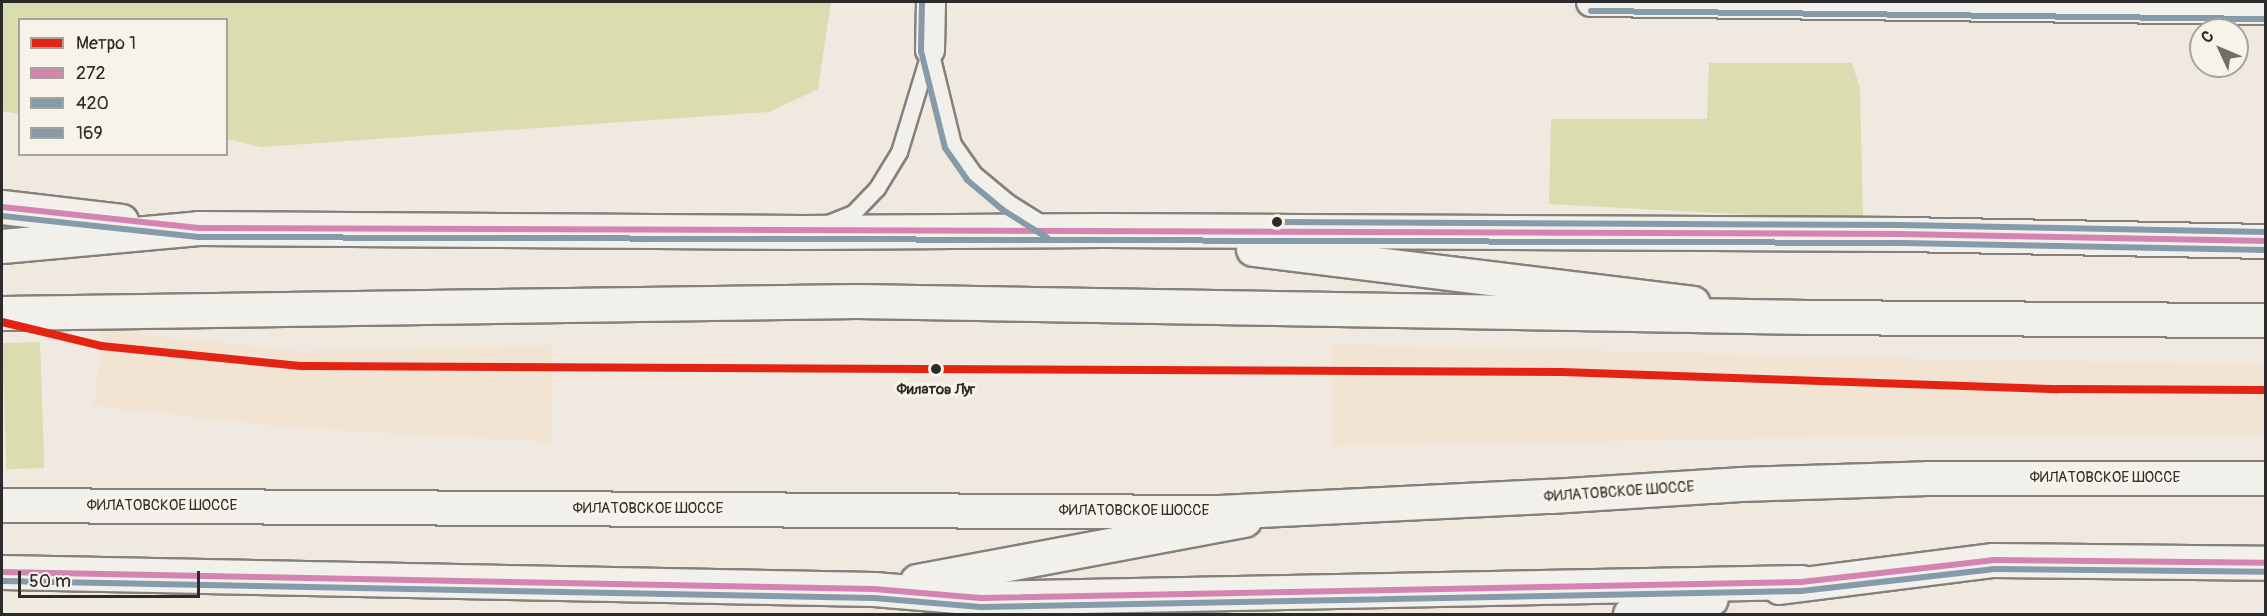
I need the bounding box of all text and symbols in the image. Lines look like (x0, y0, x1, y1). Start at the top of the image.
legend (18, 18, 228, 156)
north arrow (2189, 18, 2249, 78)
text: С (2197, 26, 2218, 47)
text: Метро 1 (76, 32, 136, 55)
text: 272 (76, 62, 106, 85)
text: 420 (76, 92, 109, 115)
text: 169 (76, 122, 103, 145)
unlabelled marker (1271, 216, 1283, 228)
marker: Филатов Луг (927, 360, 945, 378)
place label: Филатов Луг (897, 381, 975, 399)
street label: ФИЛАТОВСКОЕ ШОССЕ (2030, 469, 2180, 487)
street label: ФИЛАТОВСКОЕ ШОССЕ (1543, 478, 1695, 506)
street label: ФИЛАТОВСКОЕ ШОССЕ (87, 497, 237, 515)
street label: ФИЛАТОВСКОЕ ШОССЕ (573, 500, 723, 518)
street label: ФИЛАТОВСКОЕ ШОССЕ (1059, 502, 1209, 520)
scale bar (21, 559, 202, 597)
text: 50 m (29, 570, 71, 593)

